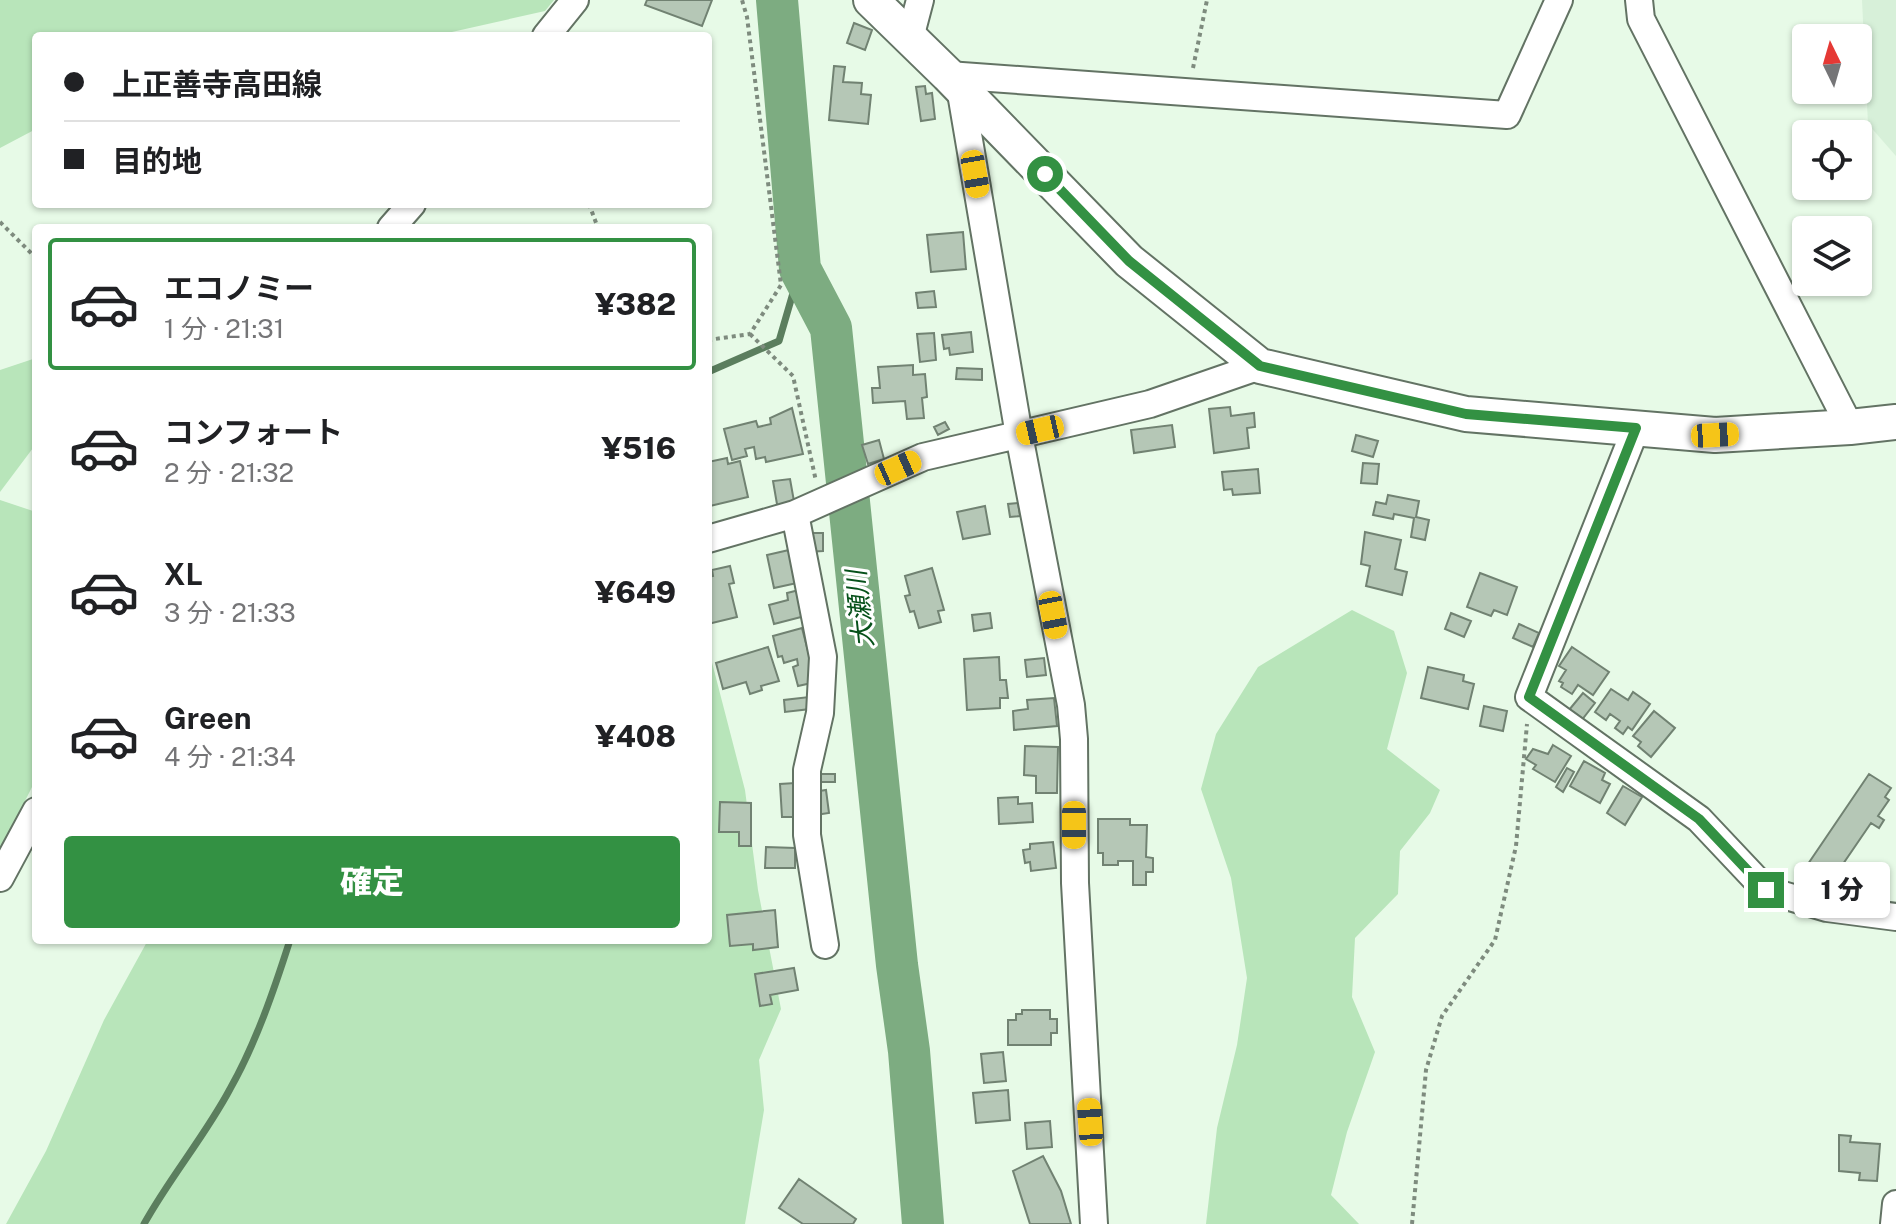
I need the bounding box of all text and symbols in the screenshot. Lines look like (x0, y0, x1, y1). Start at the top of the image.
north arrow (1792, 24, 1872, 104)
map controls (1792, 24, 1872, 296)
text: 上正善寺高田線 (112, 66, 322, 102)
button: locate (1792, 120, 1872, 200)
text: 目的地 (112, 143, 202, 179)
car (959, 148, 991, 200)
route start (1027, 156, 1063, 192)
button: layers (1792, 216, 1872, 296)
icon: car (68, 268, 140, 340)
text: エコノミー (164, 270, 314, 306)
text: ¥382 (595, 286, 676, 322)
text: 1 分 · 21:31 (164, 313, 284, 344)
icon: car (68, 412, 140, 484)
car (1014, 413, 1066, 447)
text: コンフォート (164, 414, 343, 450)
car (1690, 422, 1740, 448)
text: ¥516 (601, 430, 676, 466)
car (871, 447, 925, 489)
text: 2 分 · 21:32 (164, 457, 294, 488)
icon: car (68, 556, 140, 628)
text: XL (164, 556, 203, 592)
water label: 大瀬川 (840, 566, 879, 649)
text: ¥649 (595, 574, 676, 610)
car (1037, 589, 1069, 641)
text: 3 分 · 21:33 (164, 597, 296, 628)
icon: car (68, 700, 140, 772)
text: Green (164, 700, 251, 736)
text: ¥408 (595, 718, 676, 754)
text: 4 分 · 21:34 (164, 741, 296, 772)
car (1062, 801, 1086, 849)
button: 確定 (64, 836, 680, 928)
callout: 1 分 (1794, 862, 1890, 918)
route end (1748, 872, 1784, 908)
text: 1 分 (1820, 874, 1864, 905)
car (1076, 1097, 1104, 1147)

